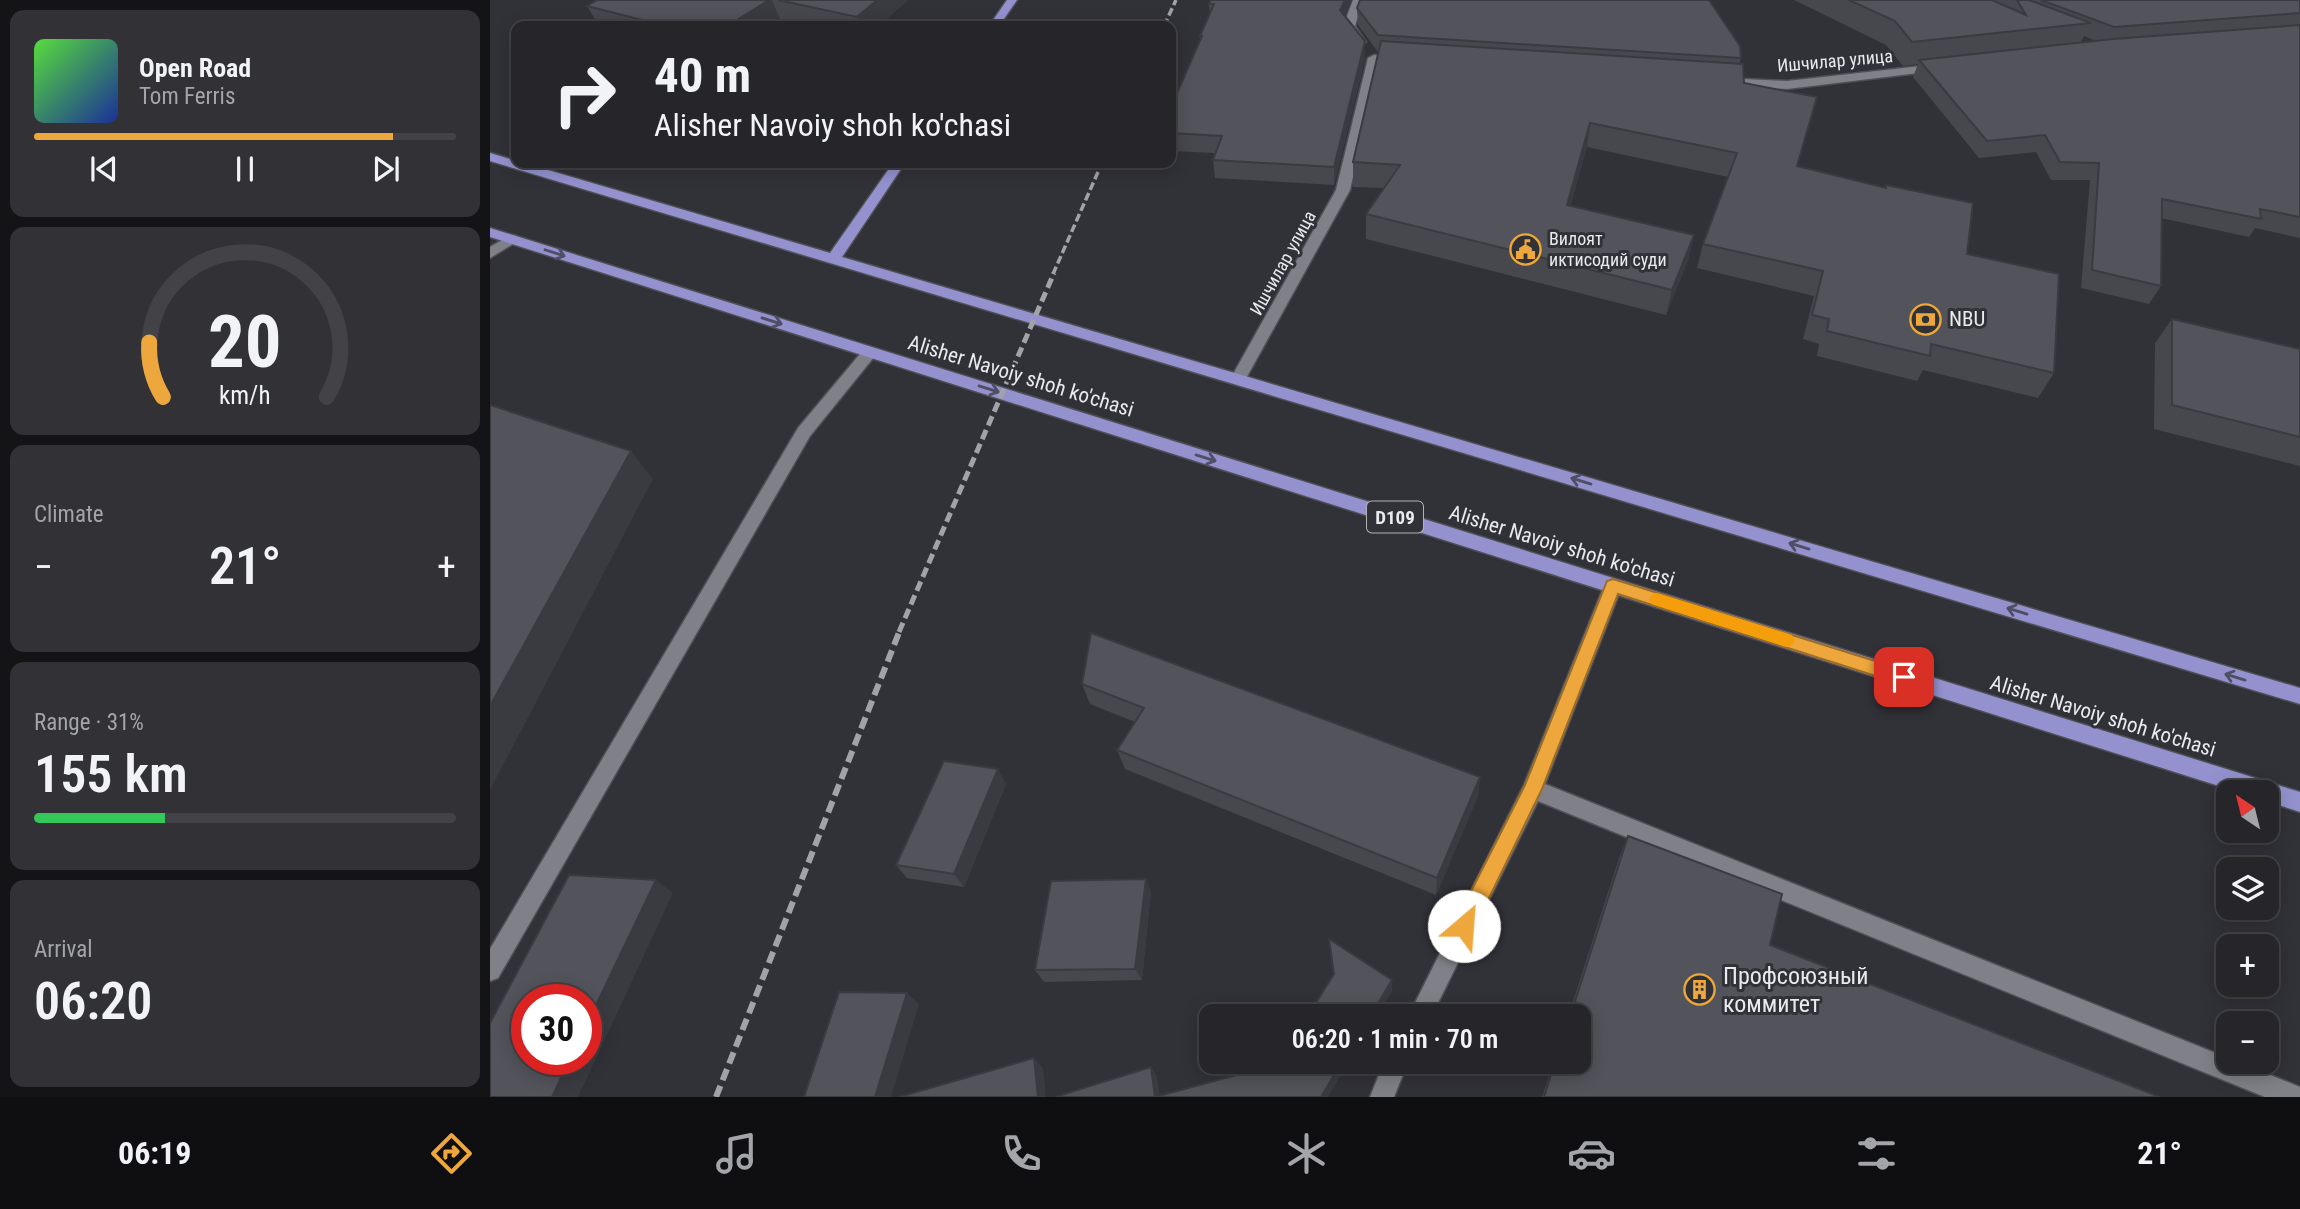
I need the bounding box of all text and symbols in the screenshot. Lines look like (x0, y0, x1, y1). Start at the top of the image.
street label: Ишчилар улица (1776, 45, 1894, 76)
text: 40 m (654, 47, 751, 104)
icon: right (539, 49, 630, 140)
text: Open Road (139, 53, 251, 83)
text: Tom Ferris (139, 83, 235, 110)
text: Alisher Navoiy shoh ko'chasi (654, 106, 1011, 144)
icon: previous (85, 150, 123, 188)
icon: pause (226, 150, 264, 188)
icon: next (367, 150, 405, 188)
street label: Ишчилар улица (1245, 207, 1320, 319)
place label: Вилоят иктисодий суди (1549, 228, 1667, 270)
public building icon: Вилоят иктисодий суди (1509, 232, 1543, 266)
one-way arrow (544, 247, 566, 260)
text: 20 (208, 300, 282, 386)
bank icon: NBU (1909, 302, 1943, 336)
place label: NBU (1949, 307, 1985, 331)
one-way arrow (761, 316, 783, 329)
street label: Alisher Navoiy shoh ko'chasi (905, 330, 1137, 422)
text: km/h (219, 381, 271, 410)
one-way arrow (978, 384, 1000, 397)
one-way arrow (1195, 452, 1217, 465)
one-way arrow (1570, 473, 1592, 486)
street label: Alisher Navoiy shoh ko'chasi (1446, 500, 1678, 592)
text: Climate (34, 501, 104, 528)
road number: D109 (1367, 502, 1423, 532)
text: 21° (209, 536, 281, 597)
one-way arrow (1788, 538, 1810, 551)
text: − (34, 545, 53, 589)
text: + (437, 545, 456, 589)
one-way arrow (2006, 604, 2028, 617)
pin (1874, 647, 1934, 707)
icon: arrive (1885, 658, 1923, 696)
one-way arrow (2224, 669, 2246, 682)
street label: Alisher Navoiy shoh ko'chasi (1987, 670, 2219, 762)
text: Range · 31% (34, 709, 144, 736)
text: 155 km (34, 744, 188, 805)
north arrow (2216, 780, 2278, 844)
map controls (2216, 780, 2279, 1074)
button: layers (2216, 857, 2279, 920)
position arrow (1427, 889, 1501, 963)
button: + (2216, 934, 2279, 997)
text: Arrival (34, 936, 93, 963)
place label: Профсоюзный коммитет (1723, 962, 1868, 1018)
text: 06:20 (34, 971, 152, 1032)
building icon: Профсоюзный коммитет (1683, 973, 1717, 1007)
speed limit sign: 30 (511, 984, 602, 1075)
button: − (2216, 1011, 2279, 1074)
text: 06:20 · 1 min · 70 m (1292, 1024, 1498, 1054)
icon: directions (427, 1129, 476, 1178)
icon: music (712, 1129, 761, 1178)
icon: phone (997, 1129, 1046, 1178)
icon: climate (1282, 1129, 1331, 1178)
icon: car (1567, 1129, 1616, 1178)
icon: filters (1852, 1129, 1901, 1178)
text: 06:19 (118, 1134, 191, 1172)
text: 21° (2137, 1134, 2182, 1172)

